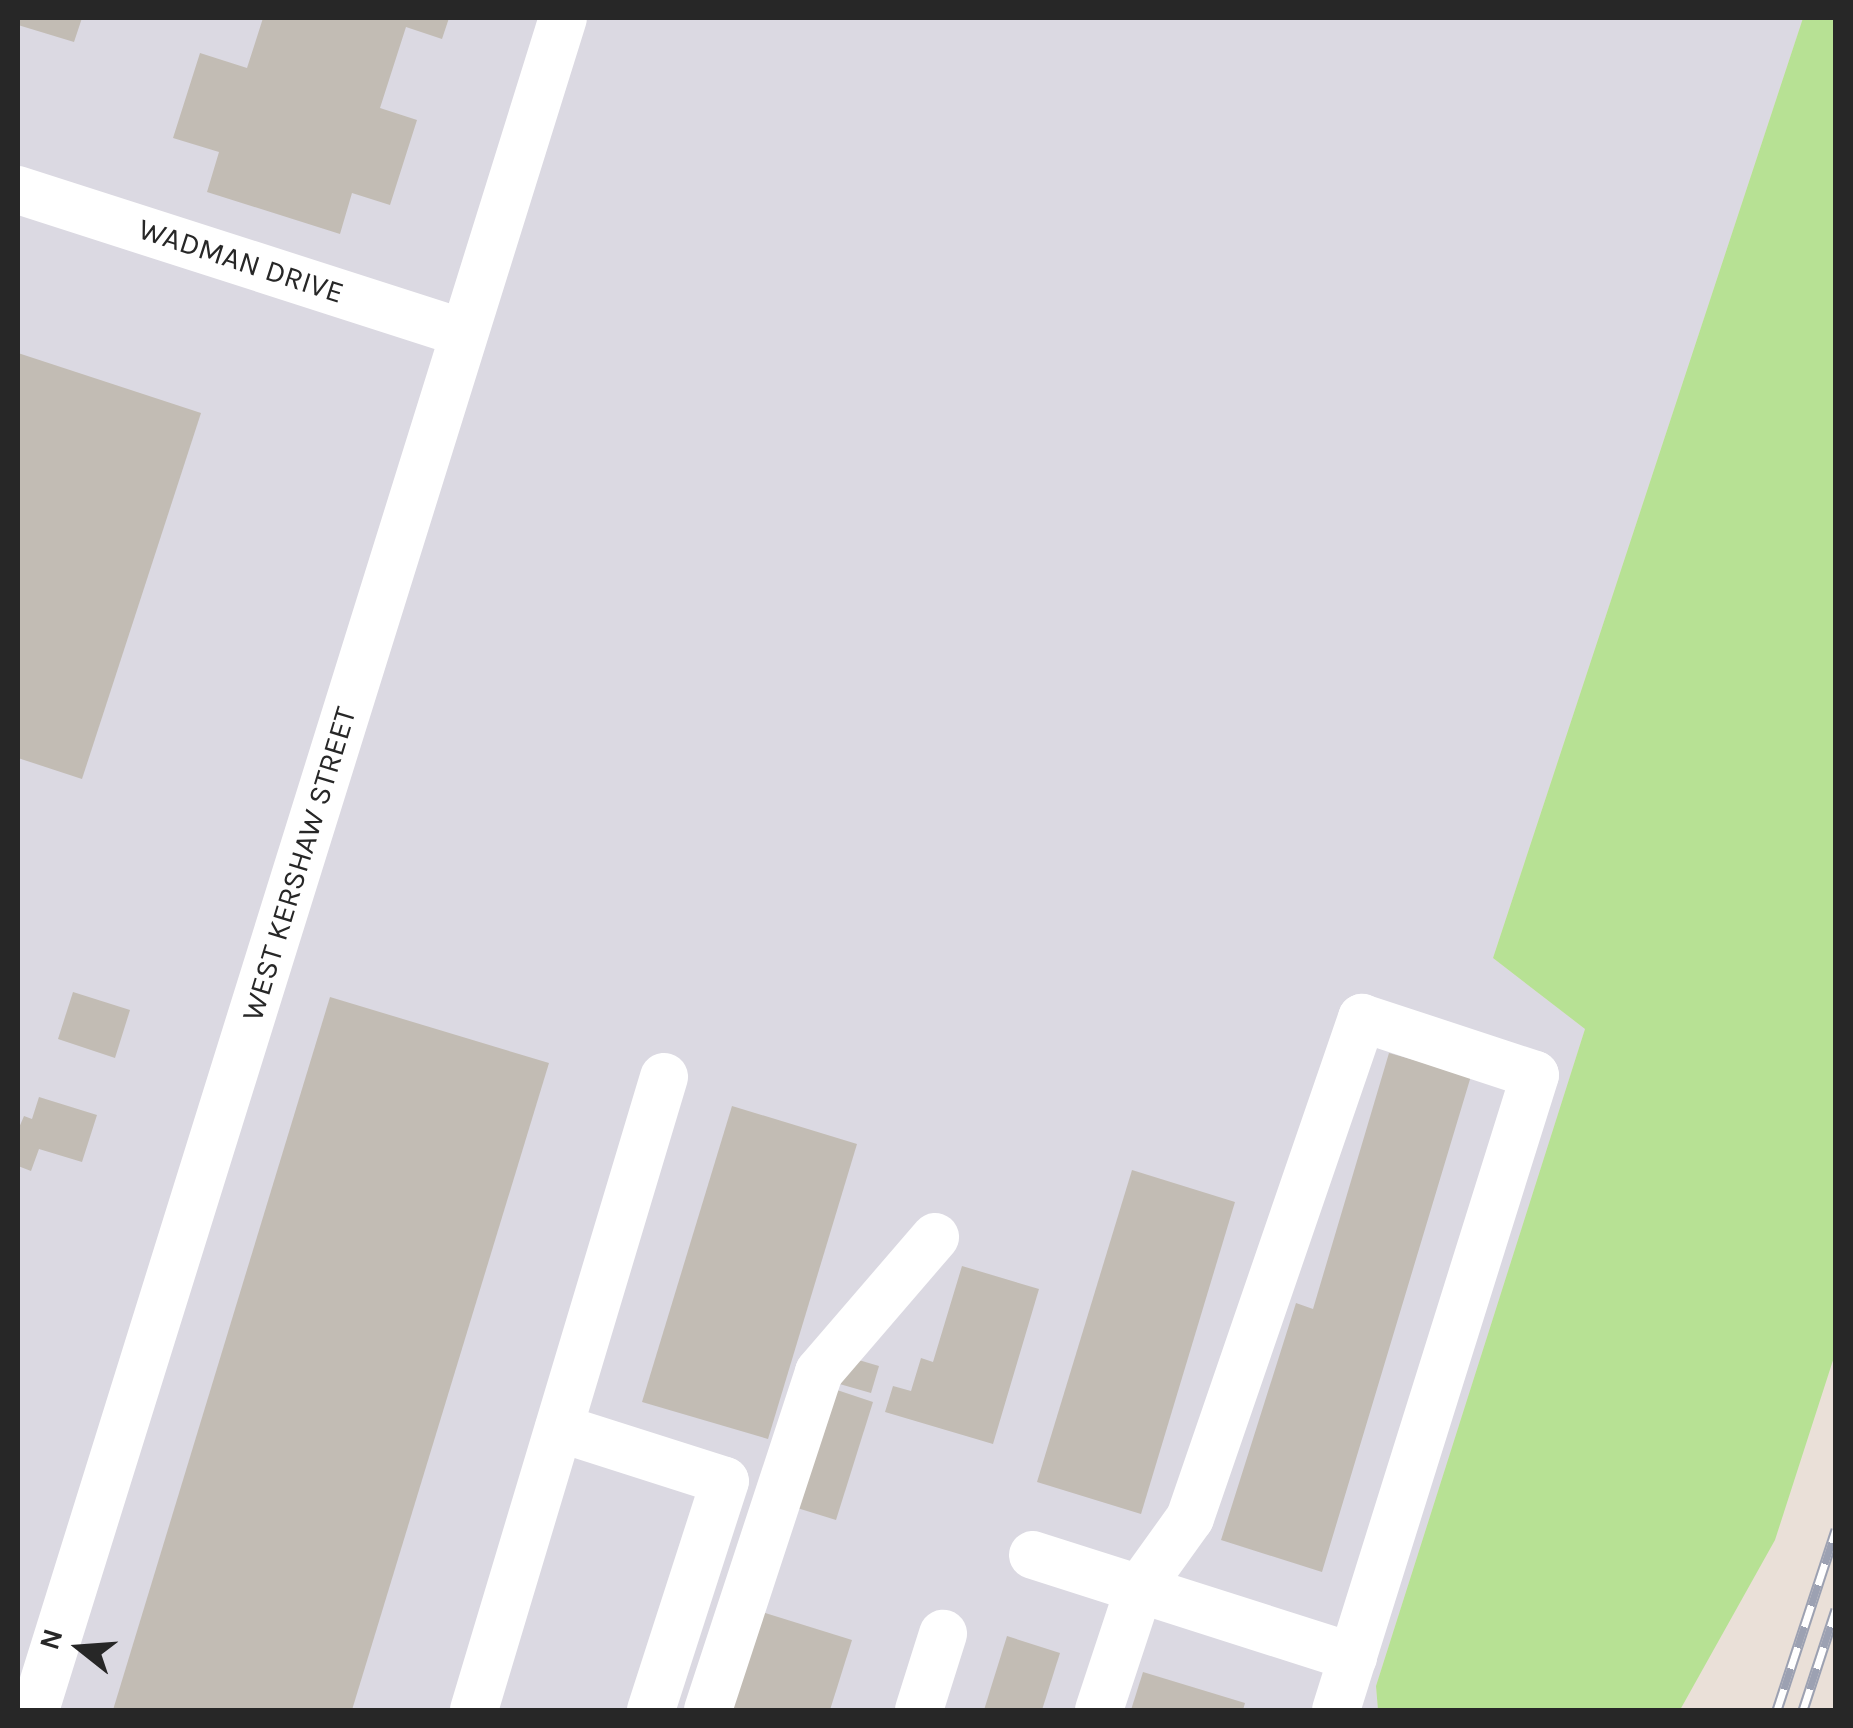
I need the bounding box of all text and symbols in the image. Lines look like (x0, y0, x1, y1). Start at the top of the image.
street label: WADMAN DRIVE (134, 211, 348, 311)
street label: WEST KERSHAW STREET (234, 703, 364, 1025)
north arrow (30, 1598, 130, 1698)
text: N (32, 1625, 70, 1654)

